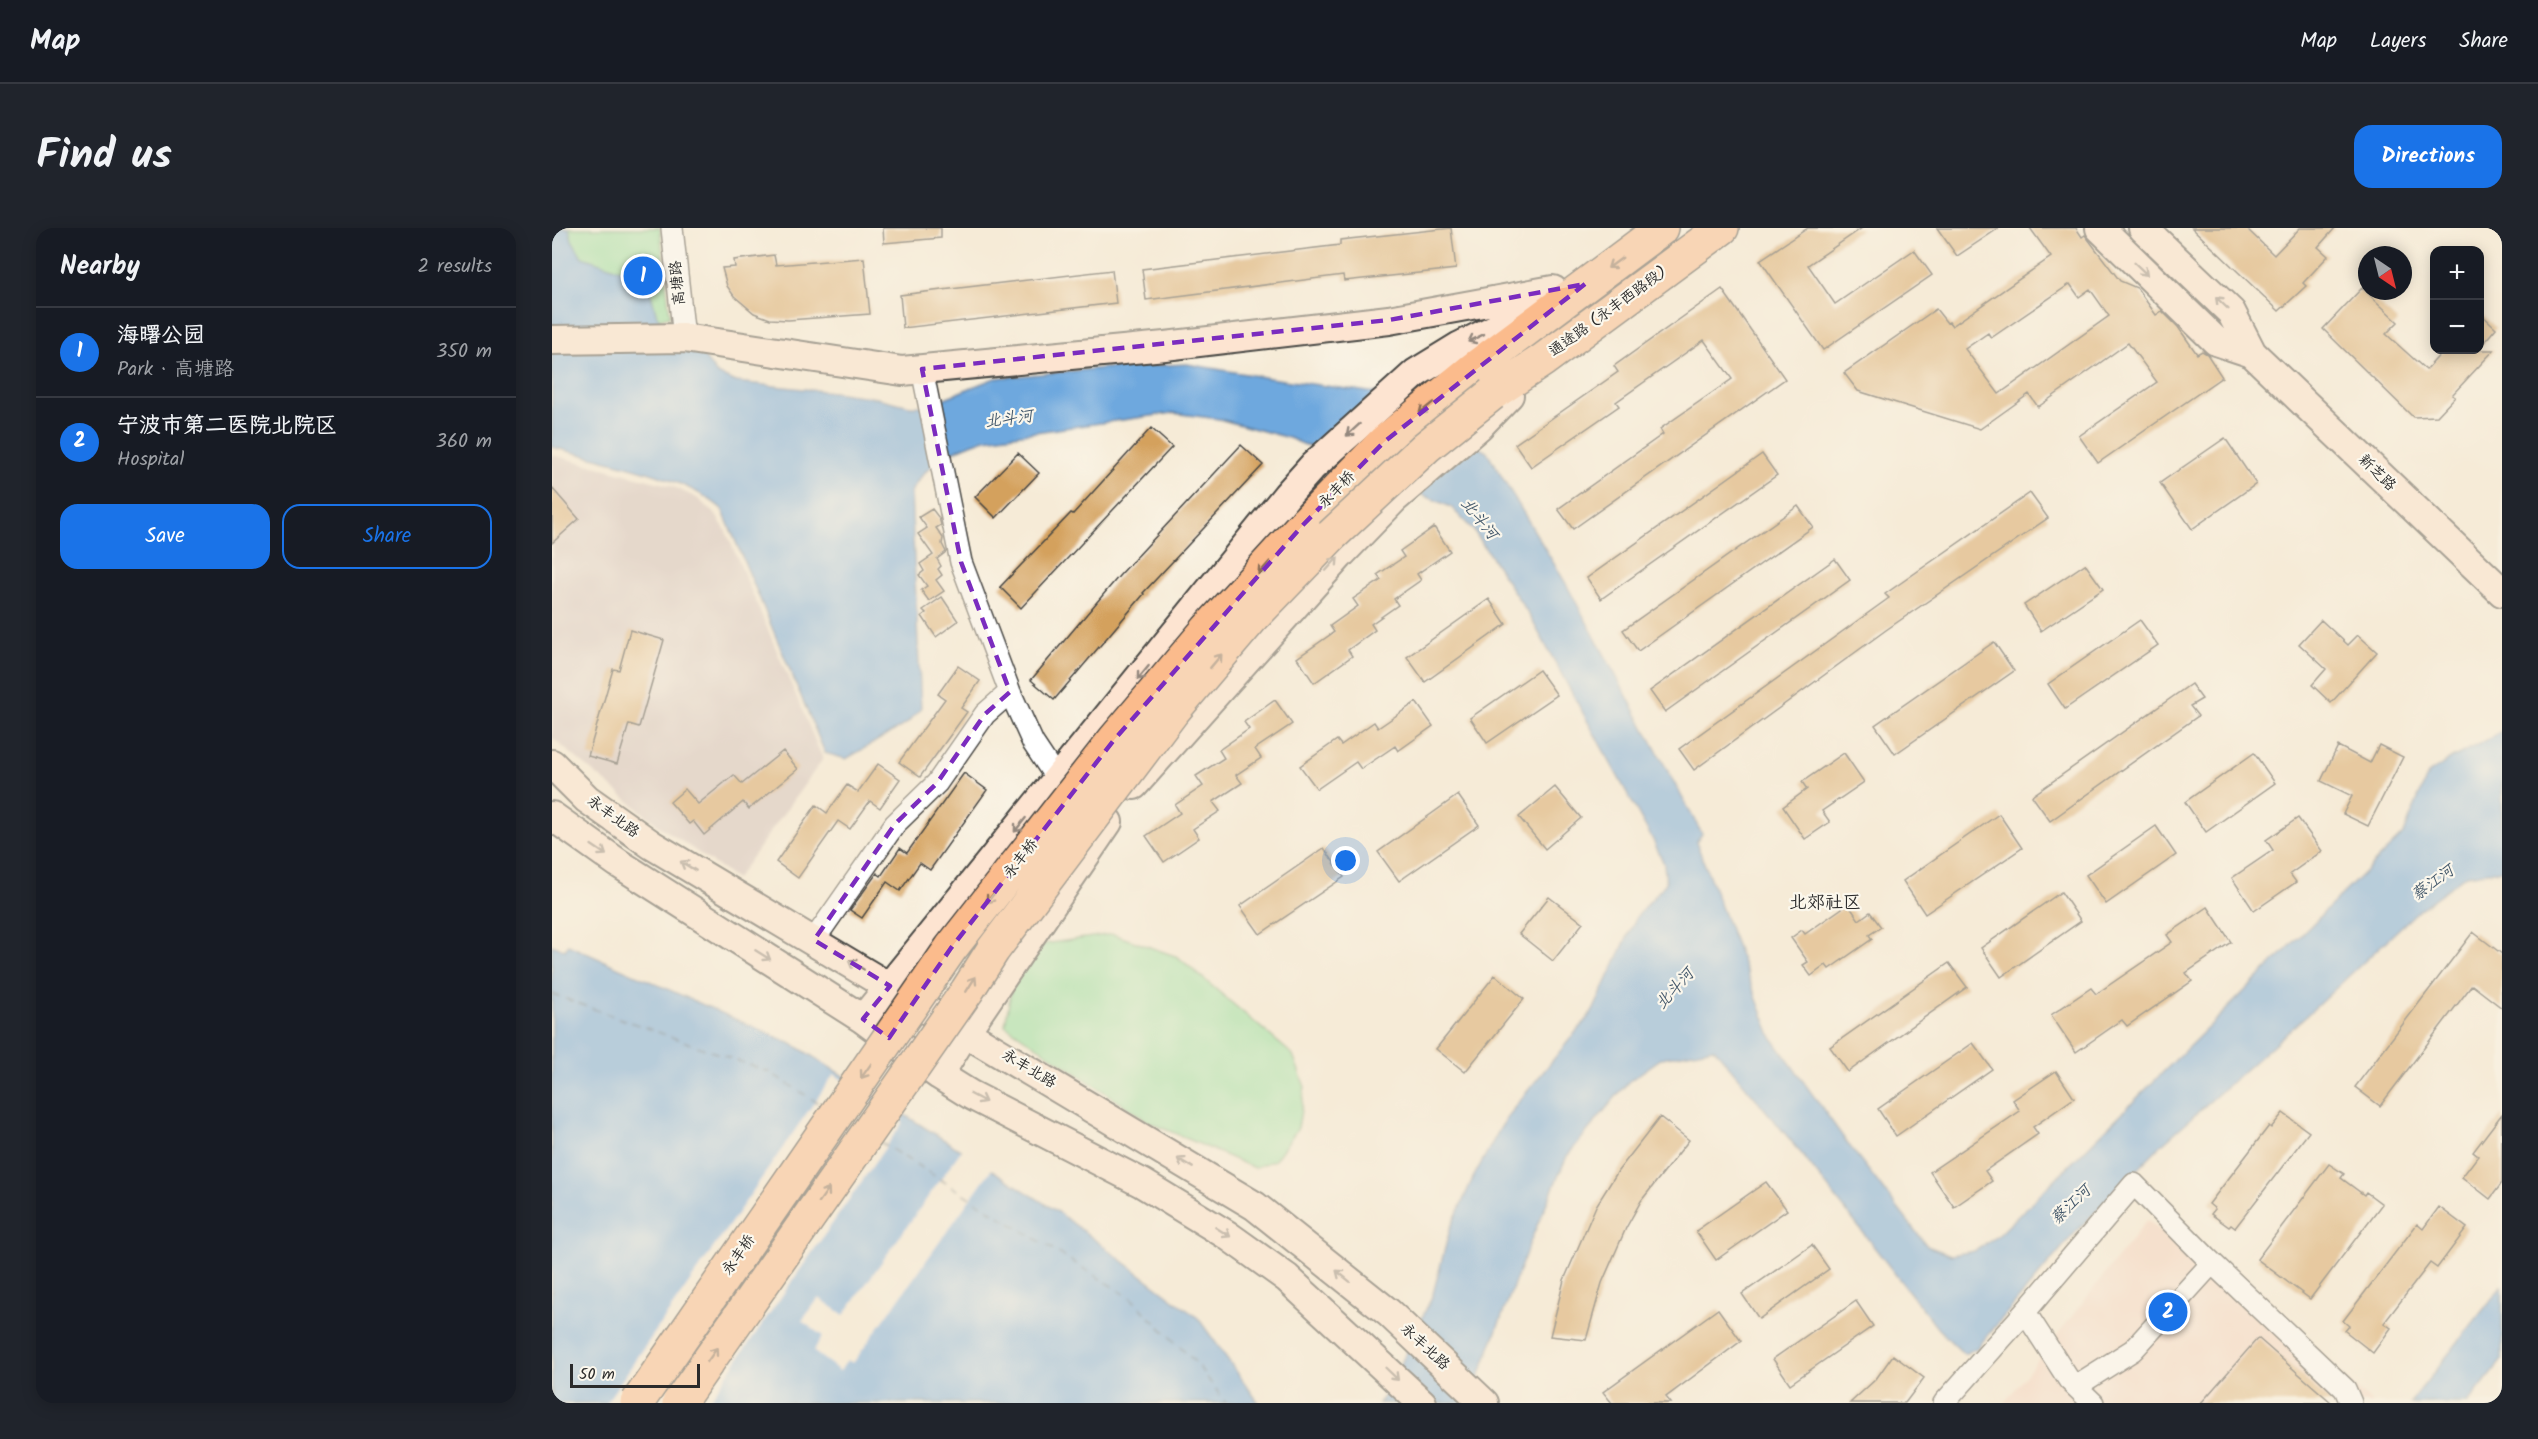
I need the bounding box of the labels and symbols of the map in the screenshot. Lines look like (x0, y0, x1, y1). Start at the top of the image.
north arrow (2358, 246, 2412, 300)
pin: 1 (624, 254, 662, 298)
one-way arrow (1607, 256, 1623, 269)
street label: 高塘路 (664, 259, 692, 307)
street label: 通途路 (永丰西路段) (1544, 261, 1672, 363)
one-way arrow (2134, 262, 2149, 277)
one-way arrow (2215, 296, 2230, 310)
one-way arrow (1468, 333, 1486, 344)
one-way arrow (1419, 401, 1435, 414)
water label: 北斗河 (984, 403, 1037, 434)
one-way arrow (1346, 423, 1361, 437)
street label: 新芝路 (2352, 449, 2402, 497)
street label: 永丰桥 (1313, 465, 1361, 515)
water label: 北斗河 (1454, 492, 1506, 548)
one-way arrow (1325, 557, 1339, 572)
one-way arrow (1257, 560, 1271, 575)
one-way arrow (1209, 654, 1223, 669)
one-way arrow (1136, 665, 1150, 680)
street label: 永丰北路 (582, 790, 644, 844)
one-way arrow (1014, 817, 1027, 833)
street label: 永丰桥 (998, 834, 1044, 884)
one-way arrow (591, 844, 608, 857)
your location (1331, 846, 1360, 875)
water label: 蔡江河 (2406, 857, 2462, 907)
one-way arrow (680, 859, 697, 871)
one-way arrow (985, 887, 998, 903)
district label: 北郊社区 (1789, 889, 1861, 918)
one-way arrow (755, 949, 772, 962)
one-way arrow (848, 958, 865, 970)
water label: 北斗河 (1650, 961, 1702, 1015)
one-way arrow (965, 975, 978, 992)
street label: 永丰北路 (997, 1043, 1061, 1095)
one-way arrow (860, 1062, 872, 1079)
one-way arrow (969, 1092, 986, 1104)
one-way arrow (1177, 1157, 1194, 1169)
water label: 蔡江河 (2045, 1177, 2099, 1231)
one-way arrow (818, 1188, 830, 1204)
one-way arrow (1214, 1226, 1231, 1239)
street label: 永丰桥 (716, 1230, 762, 1280)
one-way arrow (1335, 1270, 1351, 1283)
pin: 2 (2148, 1290, 2188, 1334)
street label: 永丰北路 (1395, 1318, 1455, 1376)
one-way arrow (706, 1347, 718, 1364)
scale bar (570, 1361, 700, 1388)
one-way arrow (1385, 1367, 1400, 1381)

